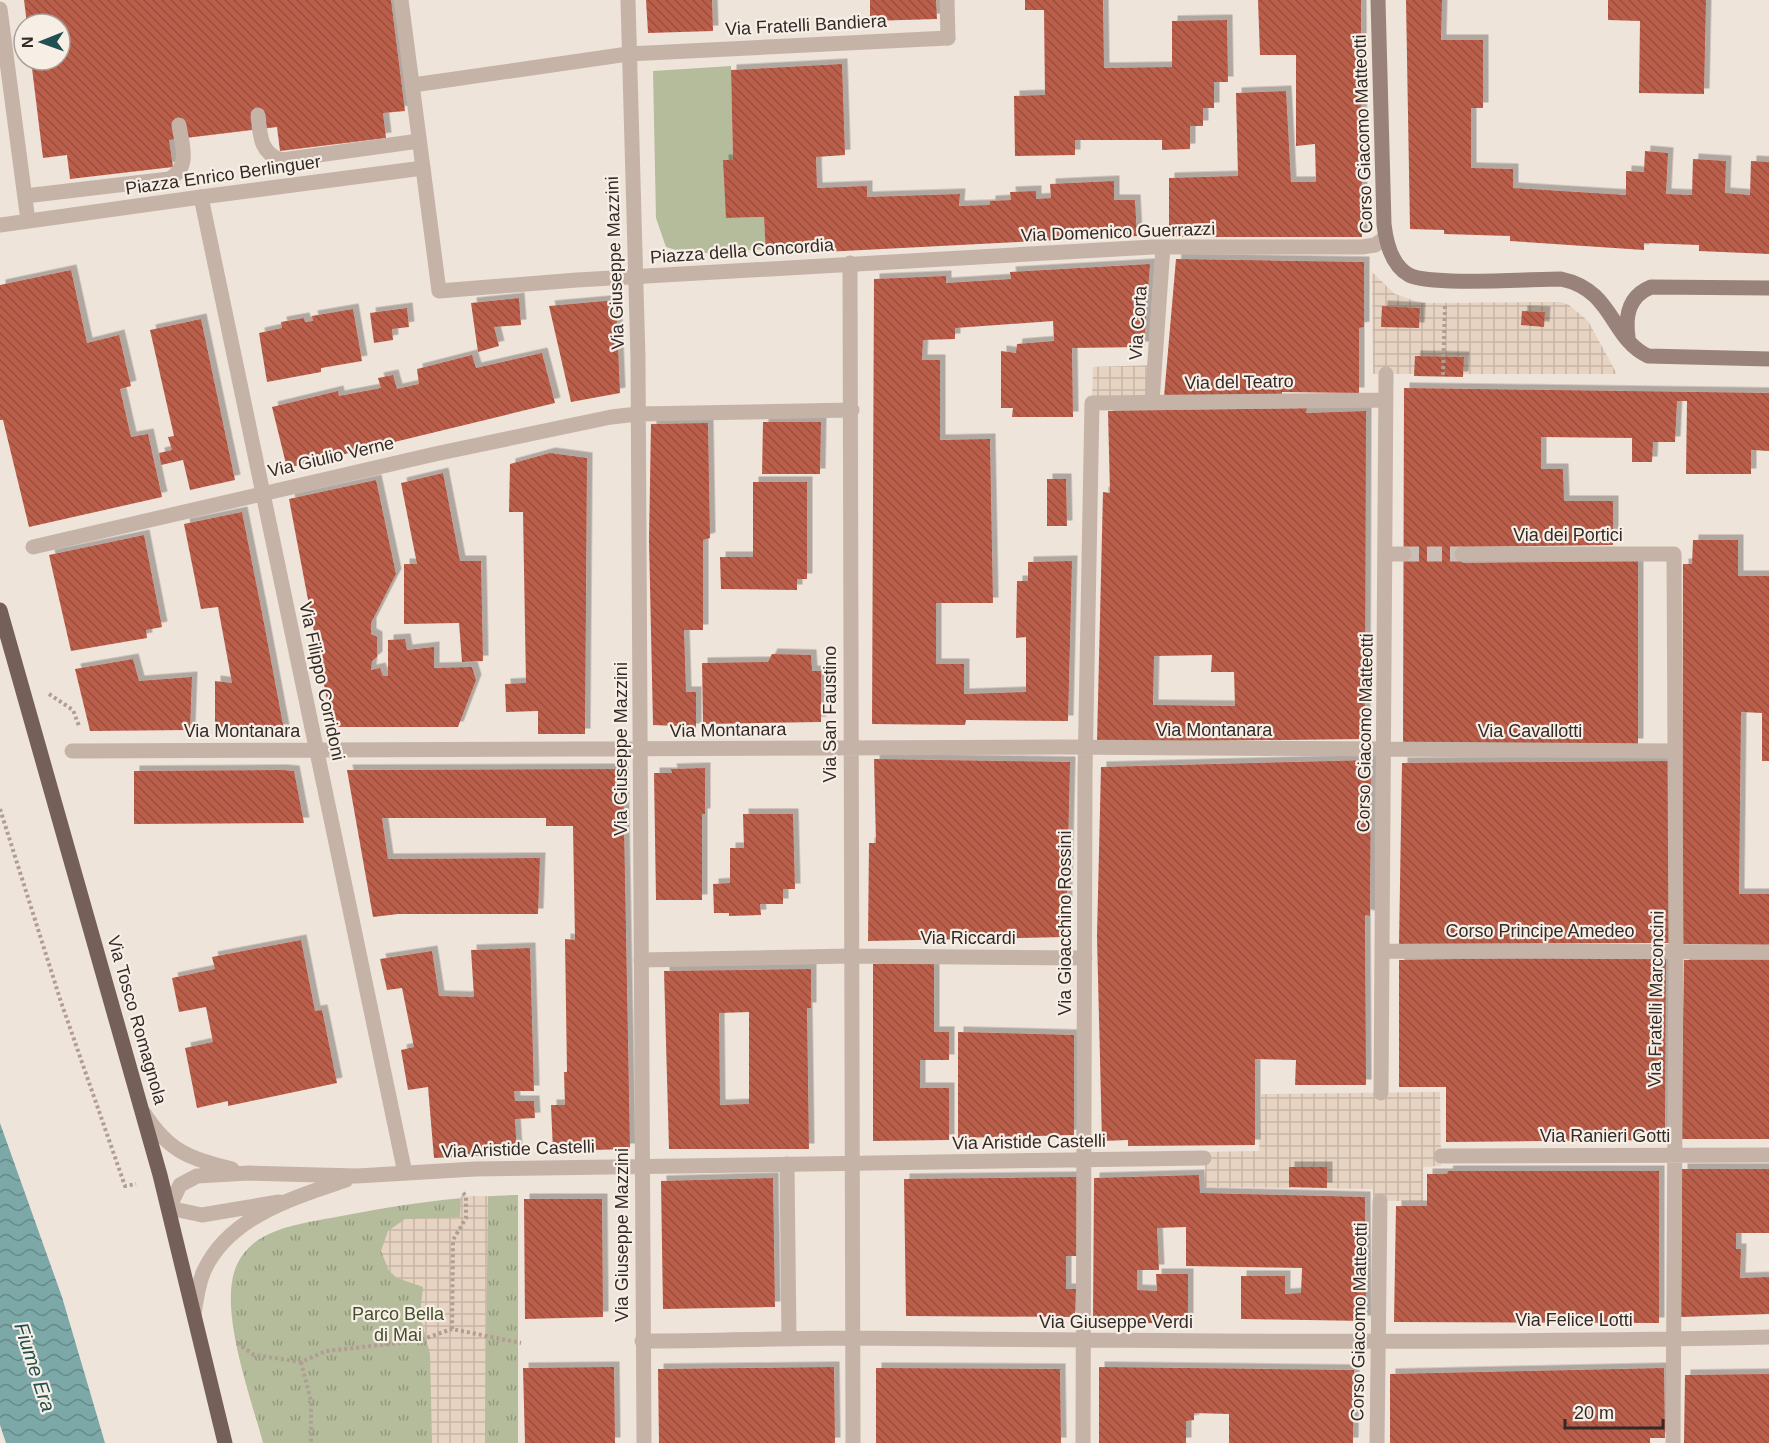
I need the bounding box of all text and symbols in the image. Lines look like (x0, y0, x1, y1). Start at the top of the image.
street label: Via Fratelli Bandiera (725, 11, 888, 39)
north arrow (12, 12, 72, 72)
street label: Corso Giacomo Matteotti (1350, 34, 1376, 234)
text: N (19, 36, 36, 48)
street label: Piazza Enrico Berlinguer (124, 151, 322, 199)
street label: Via Giuseppe Mazzini (602, 176, 628, 350)
street label: Via Domenico Guerrazzi (1020, 219, 1216, 245)
street label: Piazza della Concordia (649, 235, 836, 267)
street label: Via Corta (1125, 284, 1151, 361)
street label: Via del Teatro (1184, 371, 1294, 393)
street label: Via Giulio Verne (266, 433, 396, 481)
street label: Via dei Portici (1513, 525, 1623, 545)
street label: Via Filippo Corridoni (295, 600, 349, 762)
street label: Corso Giacomo Matteotti (1353, 633, 1377, 833)
street label: Via San Faustino (820, 646, 840, 782)
street label: Via Giuseppe Mazzini (611, 662, 631, 836)
street label: Via Montanara (669, 719, 788, 741)
street label: Via Montanara (1156, 720, 1273, 740)
street label: Via Montanara (184, 721, 301, 741)
street label: Via Cavallotti (1478, 721, 1582, 741)
street label: Via Gioacchino Rossini (1055, 831, 1075, 1015)
street label: Via Fratelli Marconcini (1644, 910, 1668, 1088)
street label: Corso Principe Amedeo (1445, 921, 1635, 941)
street label: Via Riccardi (920, 928, 1016, 948)
street label: Via Tosco Romagnola (103, 933, 171, 1108)
street label: Via Ranieri Gotti (1540, 1126, 1670, 1146)
street label: Via Aristide Castelli (952, 1131, 1106, 1153)
street label: Via Aristide Castelli (441, 1136, 595, 1162)
street label: Via Giuseppe Mazzini (612, 1148, 632, 1322)
street label: Corso Giacomo Matteotti (1347, 1222, 1371, 1422)
park label: Parco Bella di Mai (352, 1304, 445, 1345)
street label: Via Felice Lotti (1515, 1310, 1633, 1330)
street label: Via Giuseppe Verdi (1039, 1312, 1193, 1332)
water label: Fiume Era (10, 1320, 60, 1414)
scale bar (1565, 1392, 1662, 1430)
text: 20 m (1574, 1403, 1614, 1423)

